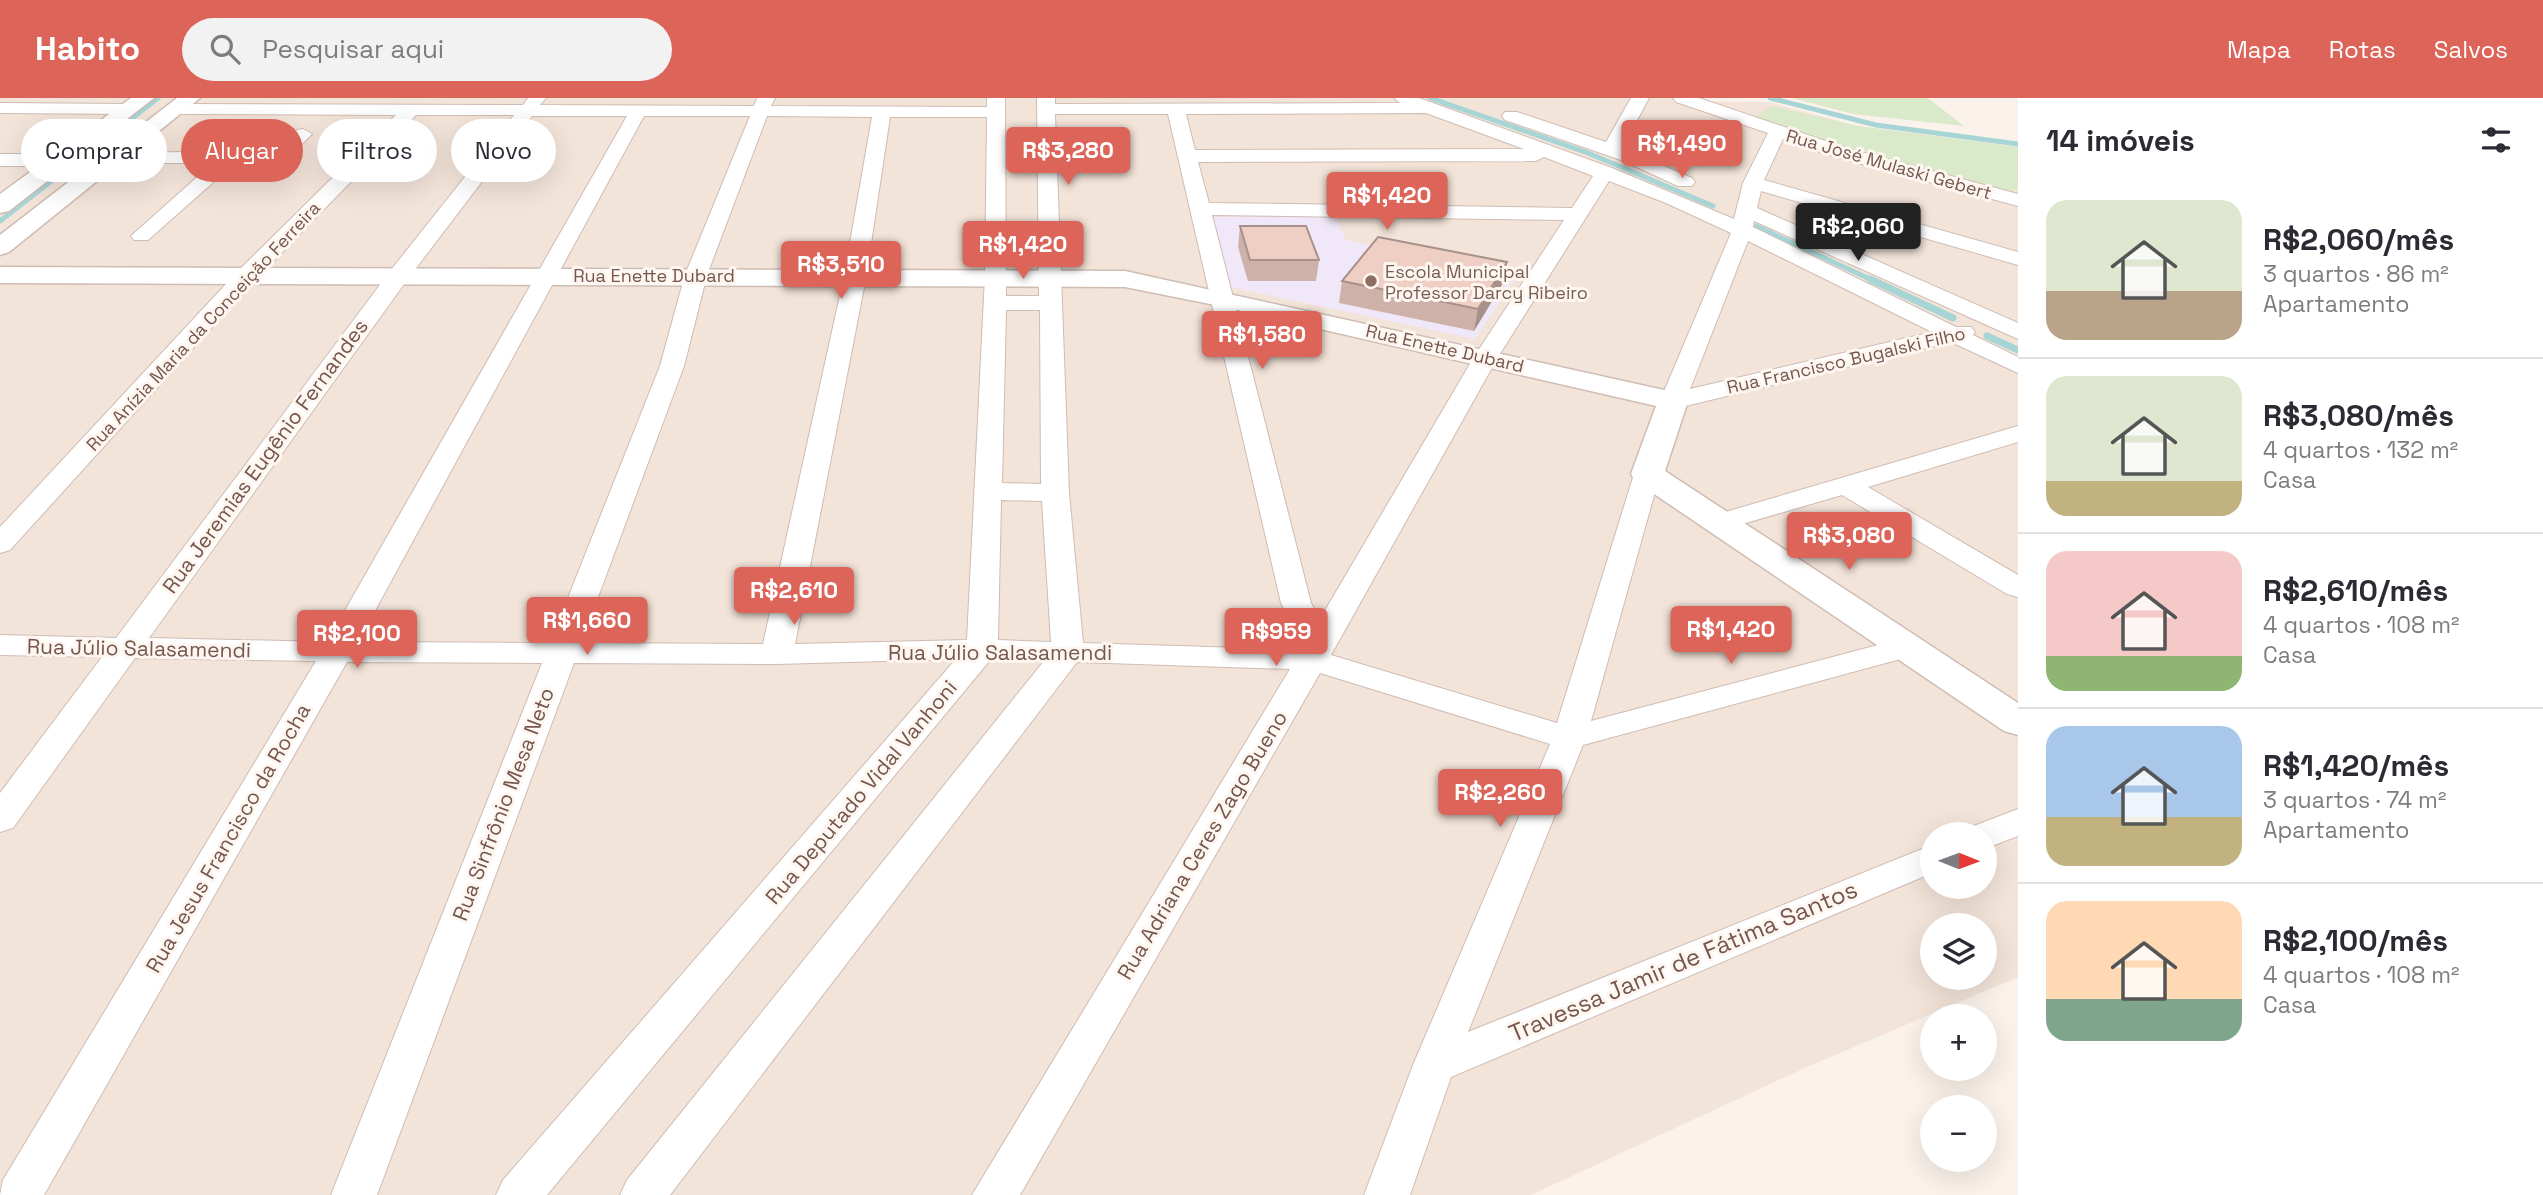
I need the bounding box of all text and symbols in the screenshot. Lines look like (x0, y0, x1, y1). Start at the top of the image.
search box (182, 18, 672, 81)
text: Habito (35, 28, 140, 70)
icon: search (206, 30, 244, 68)
text: Pesquisar aqui (262, 32, 444, 66)
text: Mapa (2227, 34, 2291, 65)
text: Rotas (2329, 34, 2396, 65)
text: Salvos (2434, 34, 2508, 65)
chip: Comprar (21, 119, 167, 182)
chip: Alugar (181, 119, 303, 182)
chip: Filtros (317, 119, 437, 182)
chip: Novo (451, 119, 556, 182)
pin: R$1,490 (1617, 120, 1747, 180)
text: 14 imóveis (2046, 121, 2195, 160)
icon: filters (2477, 121, 2515, 159)
street label: Rua José Mulaski Gebert (1784, 124, 1994, 204)
pin: R$3,280 (1003, 127, 1133, 187)
text: R$1,490 (1637, 128, 1727, 158)
text: R$3,280 (1022, 135, 1114, 165)
pin: R$1,420 (1322, 172, 1452, 232)
text: R$1,420 (1343, 180, 1431, 210)
street label: Rua Anízia Maria da Conceição Ferreira (81, 196, 325, 456)
pin: R$2,060 (1793, 204, 1923, 263)
text: R$2,060 (1812, 211, 1904, 241)
text: R$2,060/mês (2263, 220, 2454, 259)
pin: R$1,420 (958, 222, 1088, 281)
icon: home (2102, 228, 2186, 312)
text: R$1,420 (979, 229, 1067, 259)
pin: R$3,510 (776, 242, 906, 301)
text: R$3,510 (797, 249, 885, 279)
text: 3 quartos · 86 m² (2263, 259, 2449, 289)
place label: Escola Municipal Professor Darcy Ribeiro (1385, 260, 1588, 304)
street label: Rua Enette Dubard (573, 264, 735, 287)
marker: Escola Municipal Professor Darcy Ribeiro (1363, 273, 1379, 289)
text: Apartamento (2263, 289, 2410, 319)
pin: R$1,580 (1197, 312, 1327, 371)
street label: Rua Jeremias Eugênio Fernandes (156, 313, 374, 599)
text: R$1,580 (1218, 319, 1306, 349)
street label: Rua Enette Dubard (1364, 319, 1526, 377)
street label: Rua Francisco Bugalski Filho (1724, 321, 1968, 399)
text: R$3,080/mês (2263, 396, 2454, 435)
icon: home (2102, 404, 2186, 488)
text: 4 quartos · 132 m² (2263, 435, 2458, 465)
text: Casa (2263, 465, 2316, 495)
pin: R$3,080 (1784, 512, 1914, 572)
text: R$3,080 (1803, 520, 1895, 550)
pin: R$2,610 (729, 568, 859, 627)
text: R$2,610/mês (2263, 571, 2448, 610)
text: R$2,610 (750, 575, 838, 605)
icon: home (2102, 579, 2186, 663)
pin: R$1,660 (522, 598, 652, 657)
text: R$1,660 (543, 605, 631, 635)
pin: R$1,420 (1666, 606, 1796, 666)
pin: R$959 (1227, 608, 1325, 668)
pin: R$2,100 (292, 610, 422, 670)
text: 4 quartos · 108 m² (2263, 610, 2460, 640)
text: R$1,420 (1687, 614, 1775, 644)
text: R$959 (1241, 616, 1311, 646)
text: R$2,100 (313, 618, 401, 648)
street label: Rua Júlio Salasamendi (27, 633, 251, 663)
street label: Rua Júlio Salasamendi (888, 639, 1112, 666)
text: Casa (2263, 640, 2316, 670)
street label: Rua Deputado Vidal Vanhoni (759, 674, 963, 910)
street label: Rua Sinfrônio Mesa Neto (446, 684, 560, 924)
street label: Rua Jesus Francisco da Rocha (140, 698, 316, 978)
street label: Rua Adriana Ceres Zago Bueno (1111, 706, 1293, 984)
text: R$1,420/mês (2263, 746, 2449, 785)
icon: home (2102, 754, 2186, 838)
pin: R$2,260 (1435, 770, 1565, 829)
text: R$2,260 (1454, 777, 1546, 807)
text: 3 quartos · 74 m² (2263, 785, 2446, 815)
text: Apartamento (2263, 815, 2410, 845)
north arrow (1920, 822, 1997, 900)
map controls (1920, 822, 1997, 1172)
street label: Travessa Jamir de Fátima Santos (1504, 873, 1862, 1049)
button: layers (1920, 913, 1997, 990)
text: R$2,100/mês (2263, 921, 2448, 960)
icon: home (2102, 929, 2186, 1013)
text: 4 quartos · 108 m² (2263, 960, 2460, 990)
text: Casa (2263, 990, 2316, 1020)
button: + (1920, 1004, 1997, 1081)
button: − (1920, 1095, 1997, 1172)

